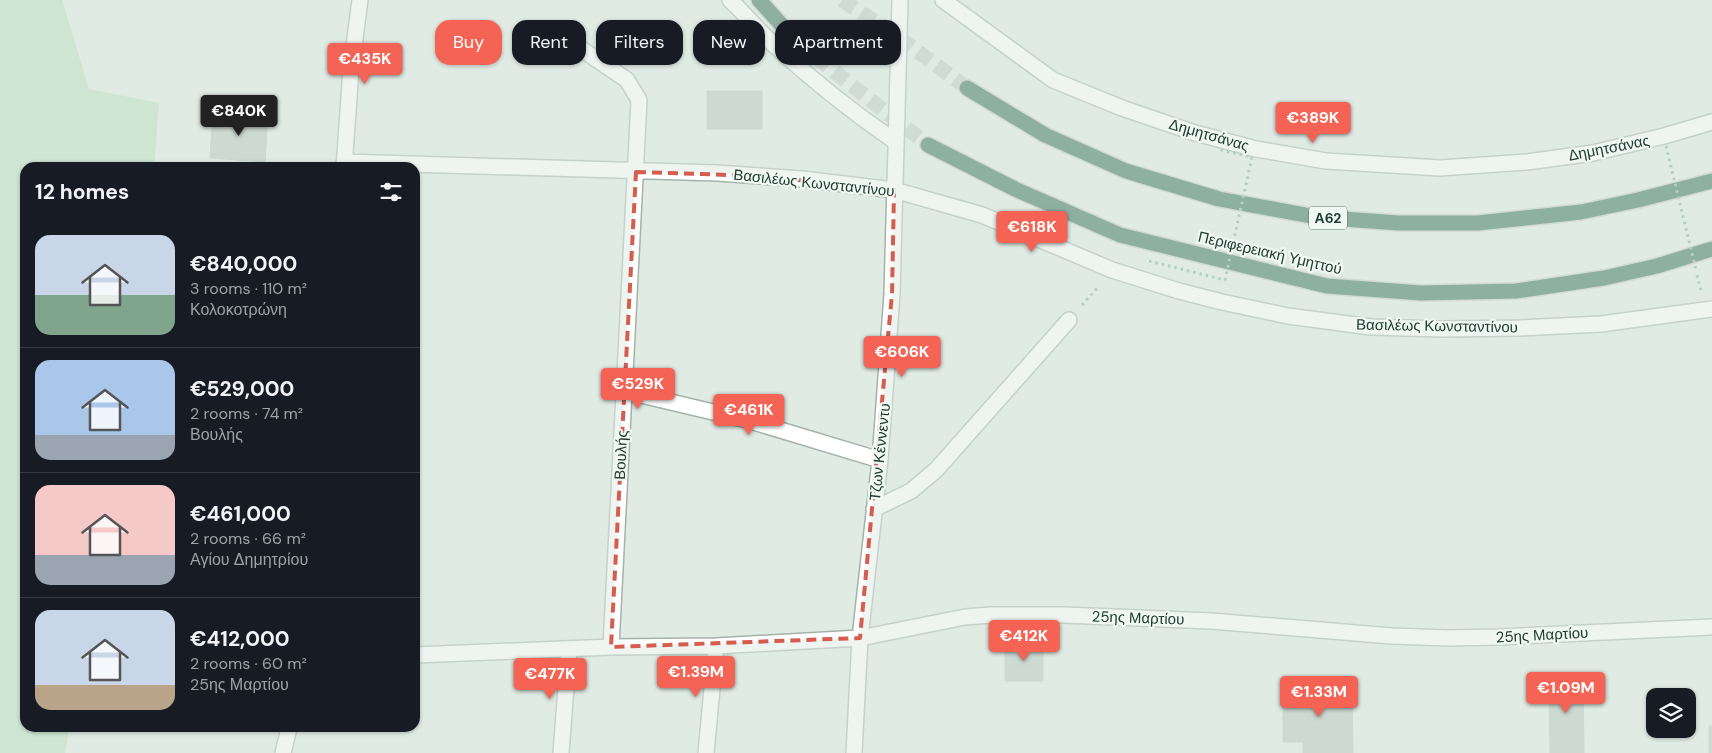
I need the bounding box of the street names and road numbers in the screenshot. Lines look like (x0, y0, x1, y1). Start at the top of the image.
street label: Δημητσάνας (1167, 114, 1251, 156)
street label: Δημητσάνας (1567, 130, 1651, 166)
street label: Βασιλέως Κωνσταντίνου (732, 165, 896, 201)
road number: Α62 (1309, 207, 1347, 230)
street label: Περιφερειακή Υμηττού (1196, 227, 1344, 279)
street label: Βασιλέως Κωνσταντίνου (1356, 315, 1518, 337)
street label: Τζων Κέννεντυ (865, 402, 895, 502)
street label: Βουλής (610, 430, 632, 480)
street label: 25ης Μαρτίου (1091, 606, 1185, 630)
street label: 25ης Μαρτίου (1495, 623, 1589, 647)

